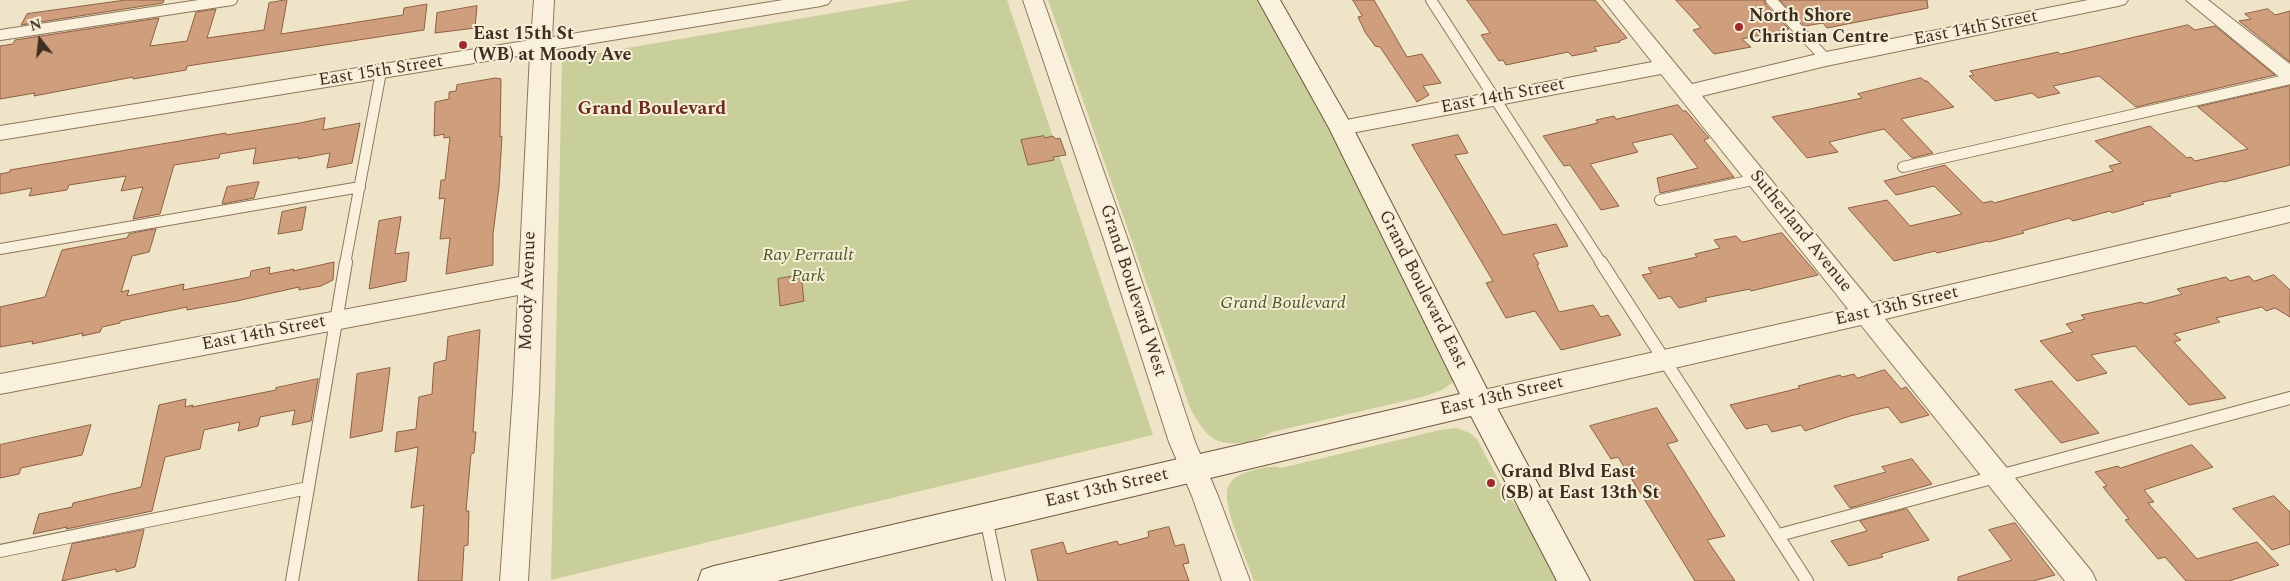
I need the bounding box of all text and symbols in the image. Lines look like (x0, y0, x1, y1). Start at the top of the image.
place label: North Shore Christian Centre (1749, 6, 1889, 48)
street label: East 14th Street (1912, 6, 2040, 52)
text: N (27, 13, 44, 37)
north arrow (15, 15, 65, 65)
marker: North Shore Christian Centre (1733, 21, 1745, 33)
place label: East 15th St (WB) at Moody Ave (473, 24, 631, 66)
marker: East 15th St (WB) at Moody Ave (457, 39, 469, 51)
street label: East 15th Street (317, 52, 445, 92)
street label: East 14th Street (1439, 74, 1567, 120)
district label: Grand Boulevard (578, 99, 726, 121)
street label: Sutherland Avenue (1744, 167, 1856, 297)
street label: Grand Boulevard West (1094, 202, 1170, 380)
street label: Grand Boulevard East (1373, 207, 1471, 373)
street label: Moody Avenue (516, 231, 542, 351)
park label: Ray Perrault Park (762, 245, 854, 288)
street label: East 13th Street (1833, 282, 1961, 332)
park label: Grand Boulevard (1220, 293, 1346, 315)
street label: East 14th Street (200, 311, 328, 357)
street label: East 13th Street (1438, 372, 1566, 422)
place label: Grand Blvd East (SB) at East 13th St (1501, 462, 1660, 504)
street label: East 13th Street (1043, 464, 1171, 514)
marker: Grand Blvd East (SB) at East 13th St (1485, 477, 1497, 489)

